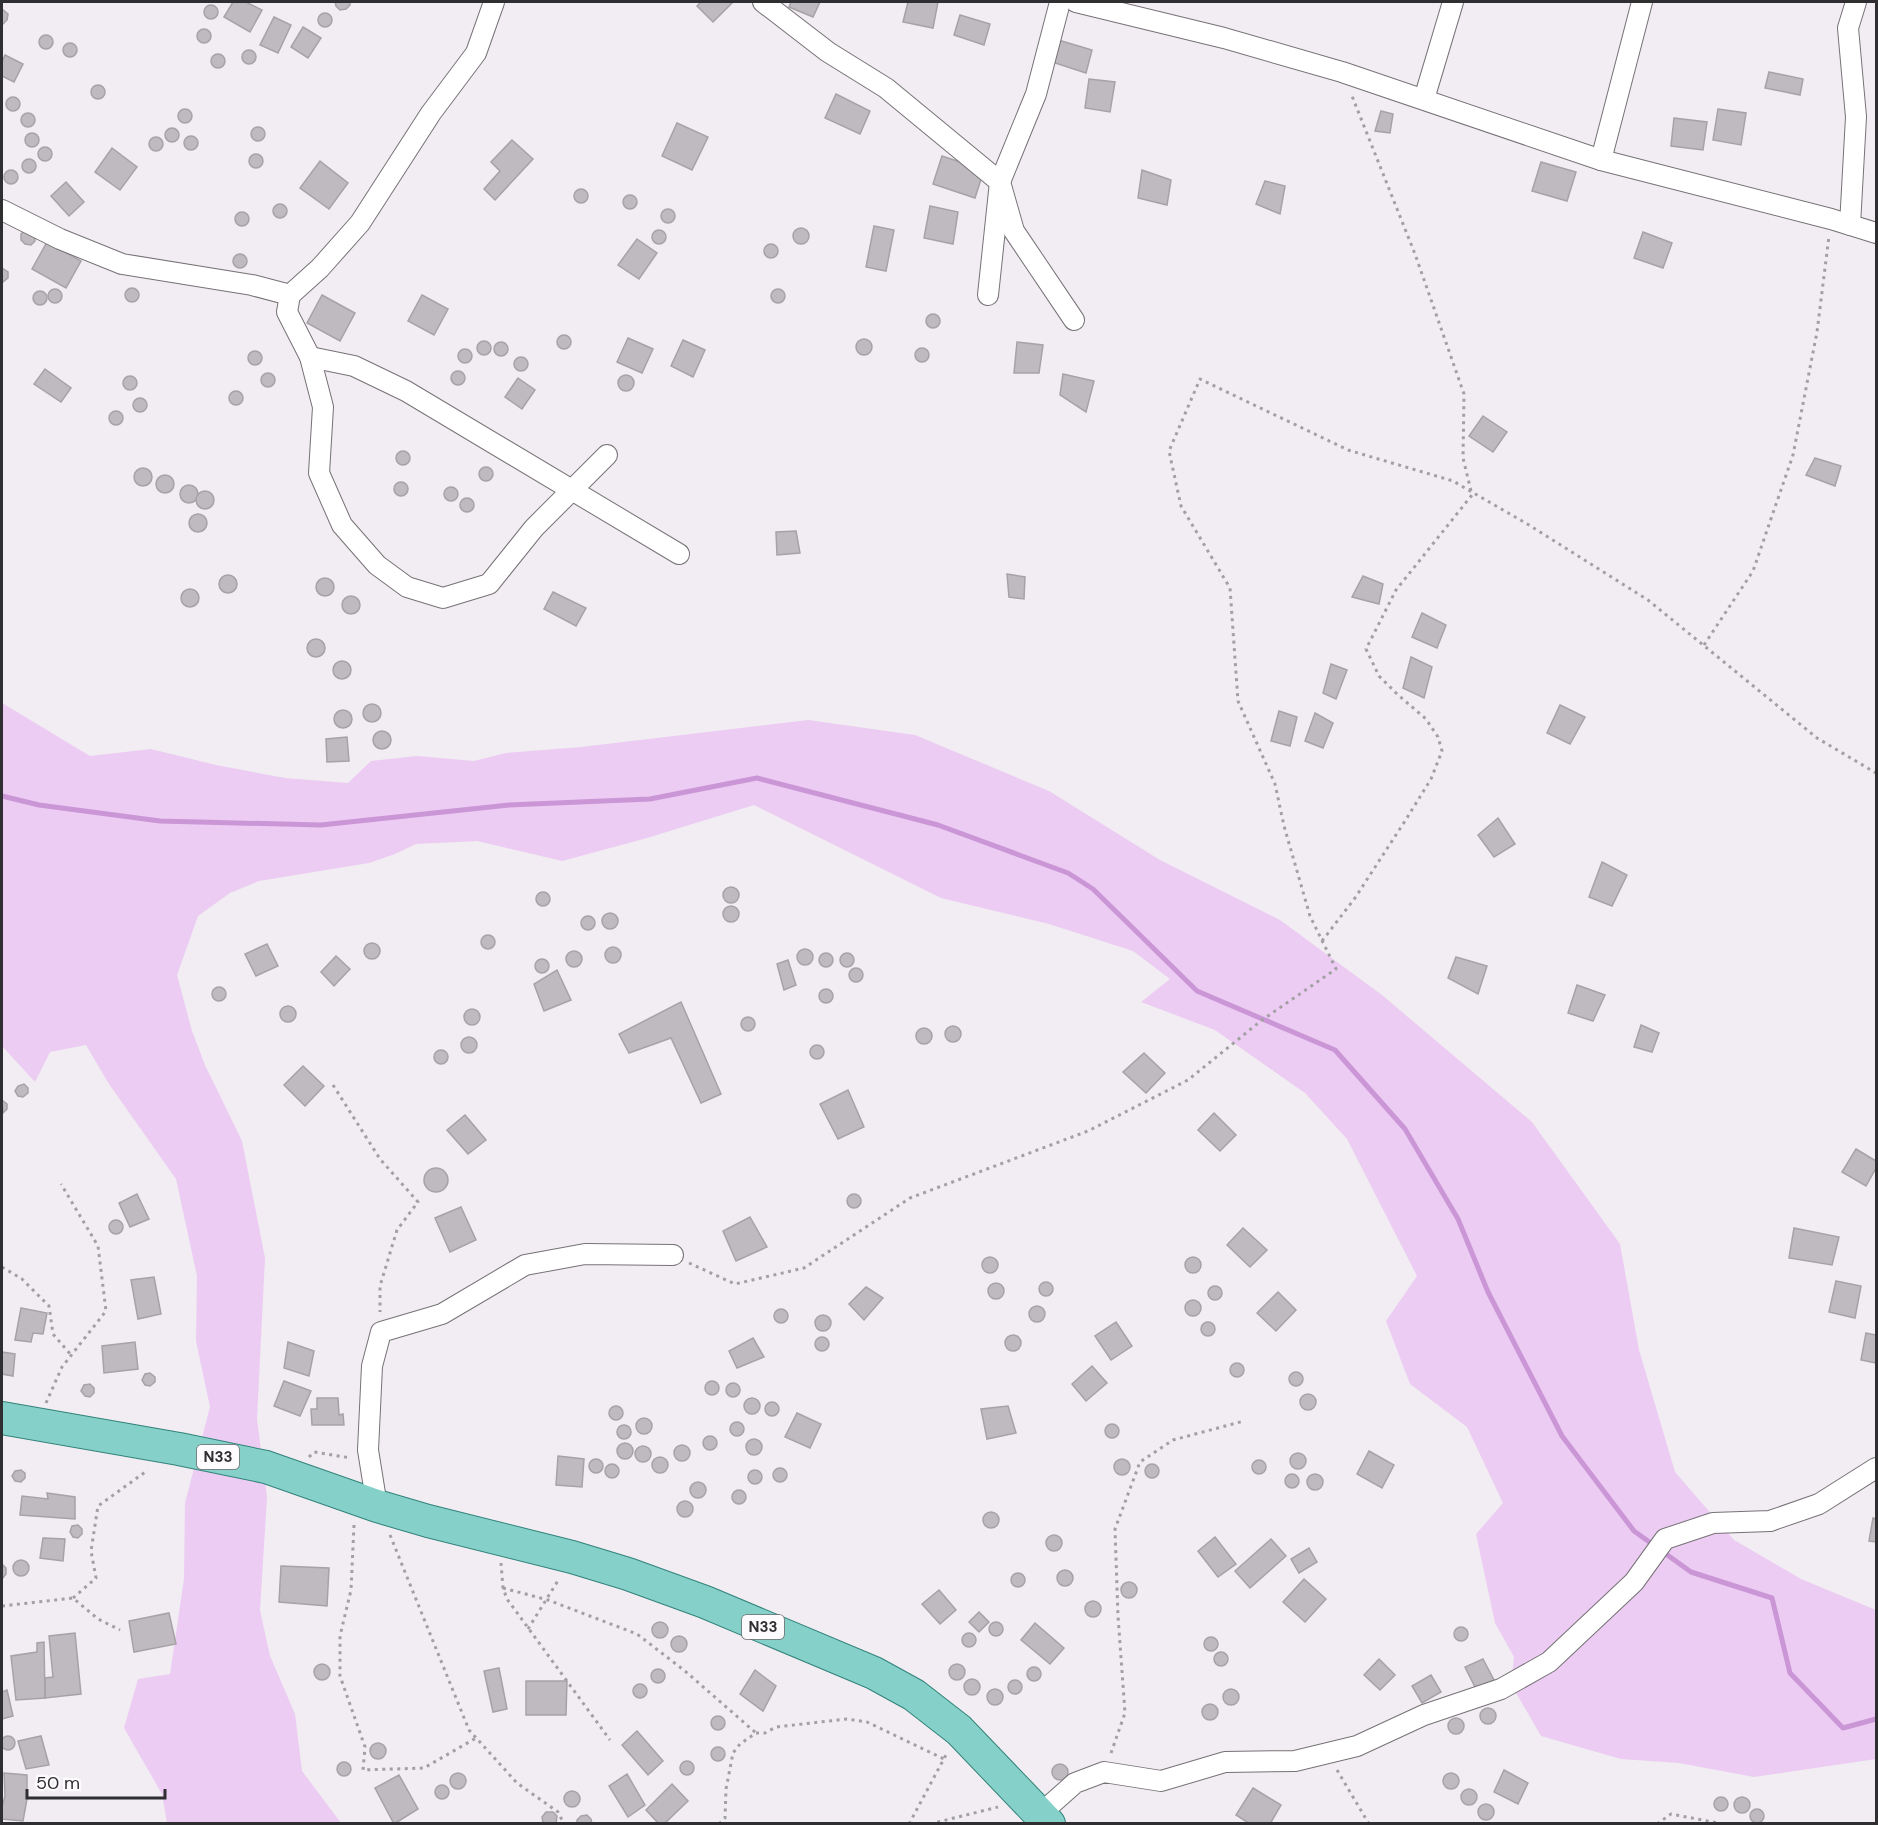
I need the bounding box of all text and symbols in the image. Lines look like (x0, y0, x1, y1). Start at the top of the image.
road number: N33 (197, 1445, 239, 1469)
road number: N33 (742, 1615, 784, 1639)
scale bar (27, 1762, 165, 1800)
text: 50 m (36, 1771, 80, 1795)

